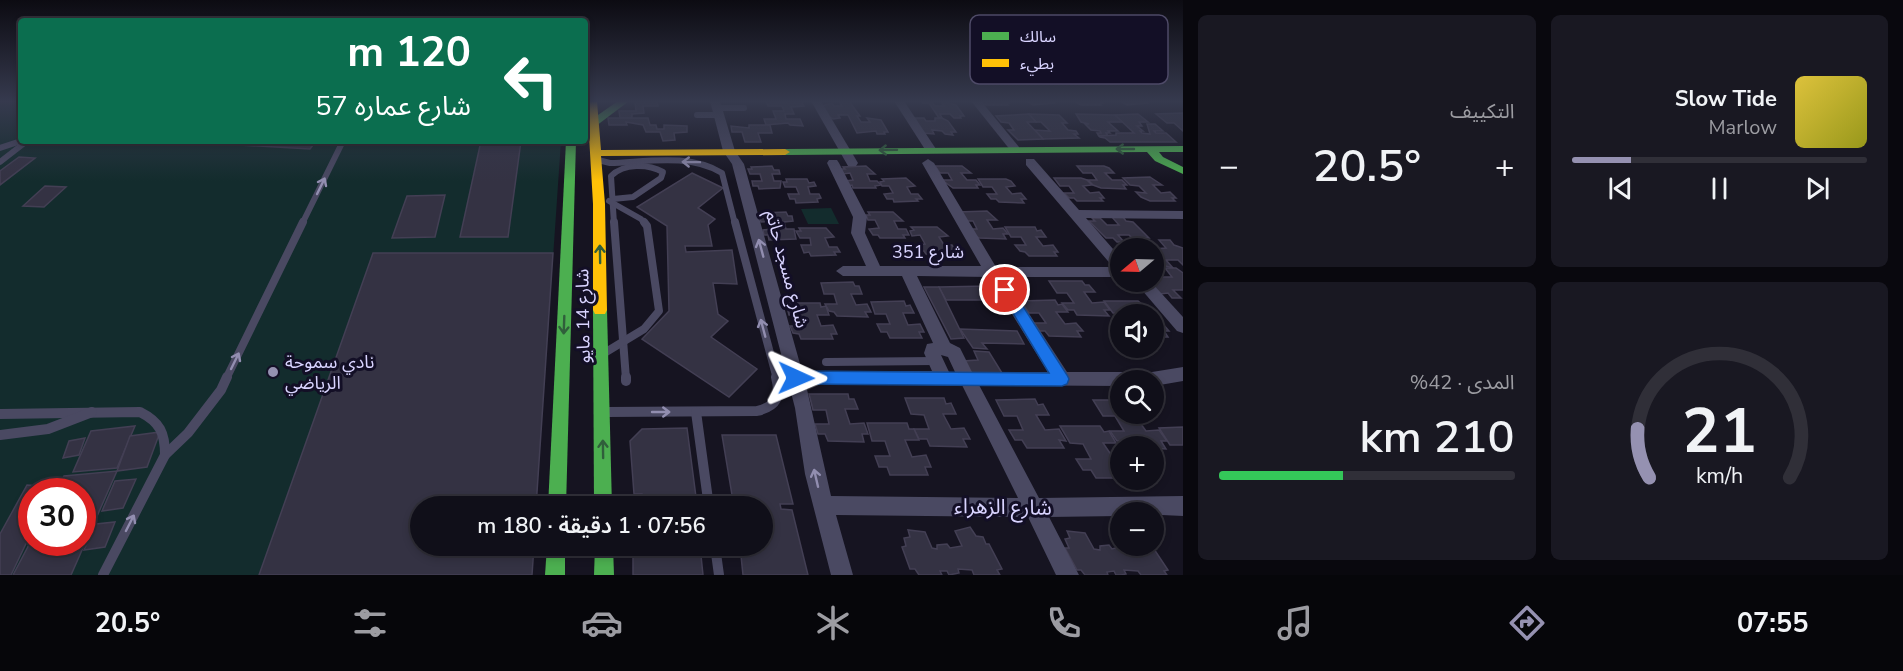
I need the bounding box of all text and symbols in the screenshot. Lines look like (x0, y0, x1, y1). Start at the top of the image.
legend (970, 15, 1168, 84)
text: 120 m (347, 24, 471, 81)
text: سالك (1020, 26, 1056, 48)
icon: left (492, 42, 570, 120)
text: بطيء (1020, 53, 1054, 76)
text: Slow Tide (1675, 84, 1777, 114)
text: شارع عماره 57 (315, 88, 471, 125)
text: التكييف (1450, 98, 1515, 125)
text: Marlow (1709, 114, 1777, 141)
text: 20.5° (1312, 136, 1421, 197)
one-way arrow (1115, 143, 1135, 155)
one-way arrow (878, 144, 898, 156)
text: − (1219, 144, 1239, 189)
text: + (1495, 144, 1514, 189)
one-way arrow (681, 156, 701, 168)
icon: previous (1604, 172, 1637, 205)
icon: pause (1703, 172, 1736, 205)
icon: next (1801, 172, 1834, 205)
one-way arrow (315, 178, 327, 195)
street label: شارع مسجد حاتم (758, 207, 814, 331)
north arrow (1110, 238, 1164, 292)
map controls (1110, 238, 1164, 556)
one-way arrow (755, 239, 766, 258)
street label: شارع 351 (892, 240, 964, 266)
one-way arrow (594, 244, 606, 264)
pin (979, 264, 1030, 315)
street label: شارع 14 مايو (570, 268, 598, 363)
icon: arrive (988, 273, 1021, 306)
button: sound (1110, 304, 1164, 358)
one-way arrow (559, 315, 570, 335)
one-way arrow (757, 319, 769, 338)
position arrow (764, 346, 828, 410)
place label: نادي سموحة الرياضي (285, 350, 374, 396)
one-way arrow (229, 353, 241, 370)
marker: نادي سموحة الرياضي (266, 365, 280, 379)
text: المدى · 42% (1410, 369, 1515, 396)
button: search (1110, 370, 1164, 424)
text: 21 (1682, 389, 1757, 474)
one-way arrow (650, 406, 670, 418)
text: 210 km (1359, 407, 1515, 468)
button: + (1110, 436, 1164, 490)
one-way arrow (597, 439, 609, 459)
text: km/h (1696, 461, 1743, 491)
one-way arrow (810, 469, 822, 488)
speed limit sign: 30 (18, 478, 96, 556)
street label: شارع الزهراء (954, 492, 1052, 523)
button: − (1110, 502, 1164, 556)
text: 07:56 · 1 دقيقة · 180 m (477, 511, 706, 541)
one-way arrow (124, 515, 136, 532)
icon: filters (349, 602, 391, 644)
icon: car (581, 602, 623, 644)
icon: climate (812, 602, 854, 644)
icon: phone (1043, 602, 1085, 644)
icon: music (1274, 602, 1316, 644)
icon: directions (1506, 602, 1548, 644)
text: 20.5° (95, 605, 160, 642)
text: 07:55 (1737, 605, 1808, 642)

